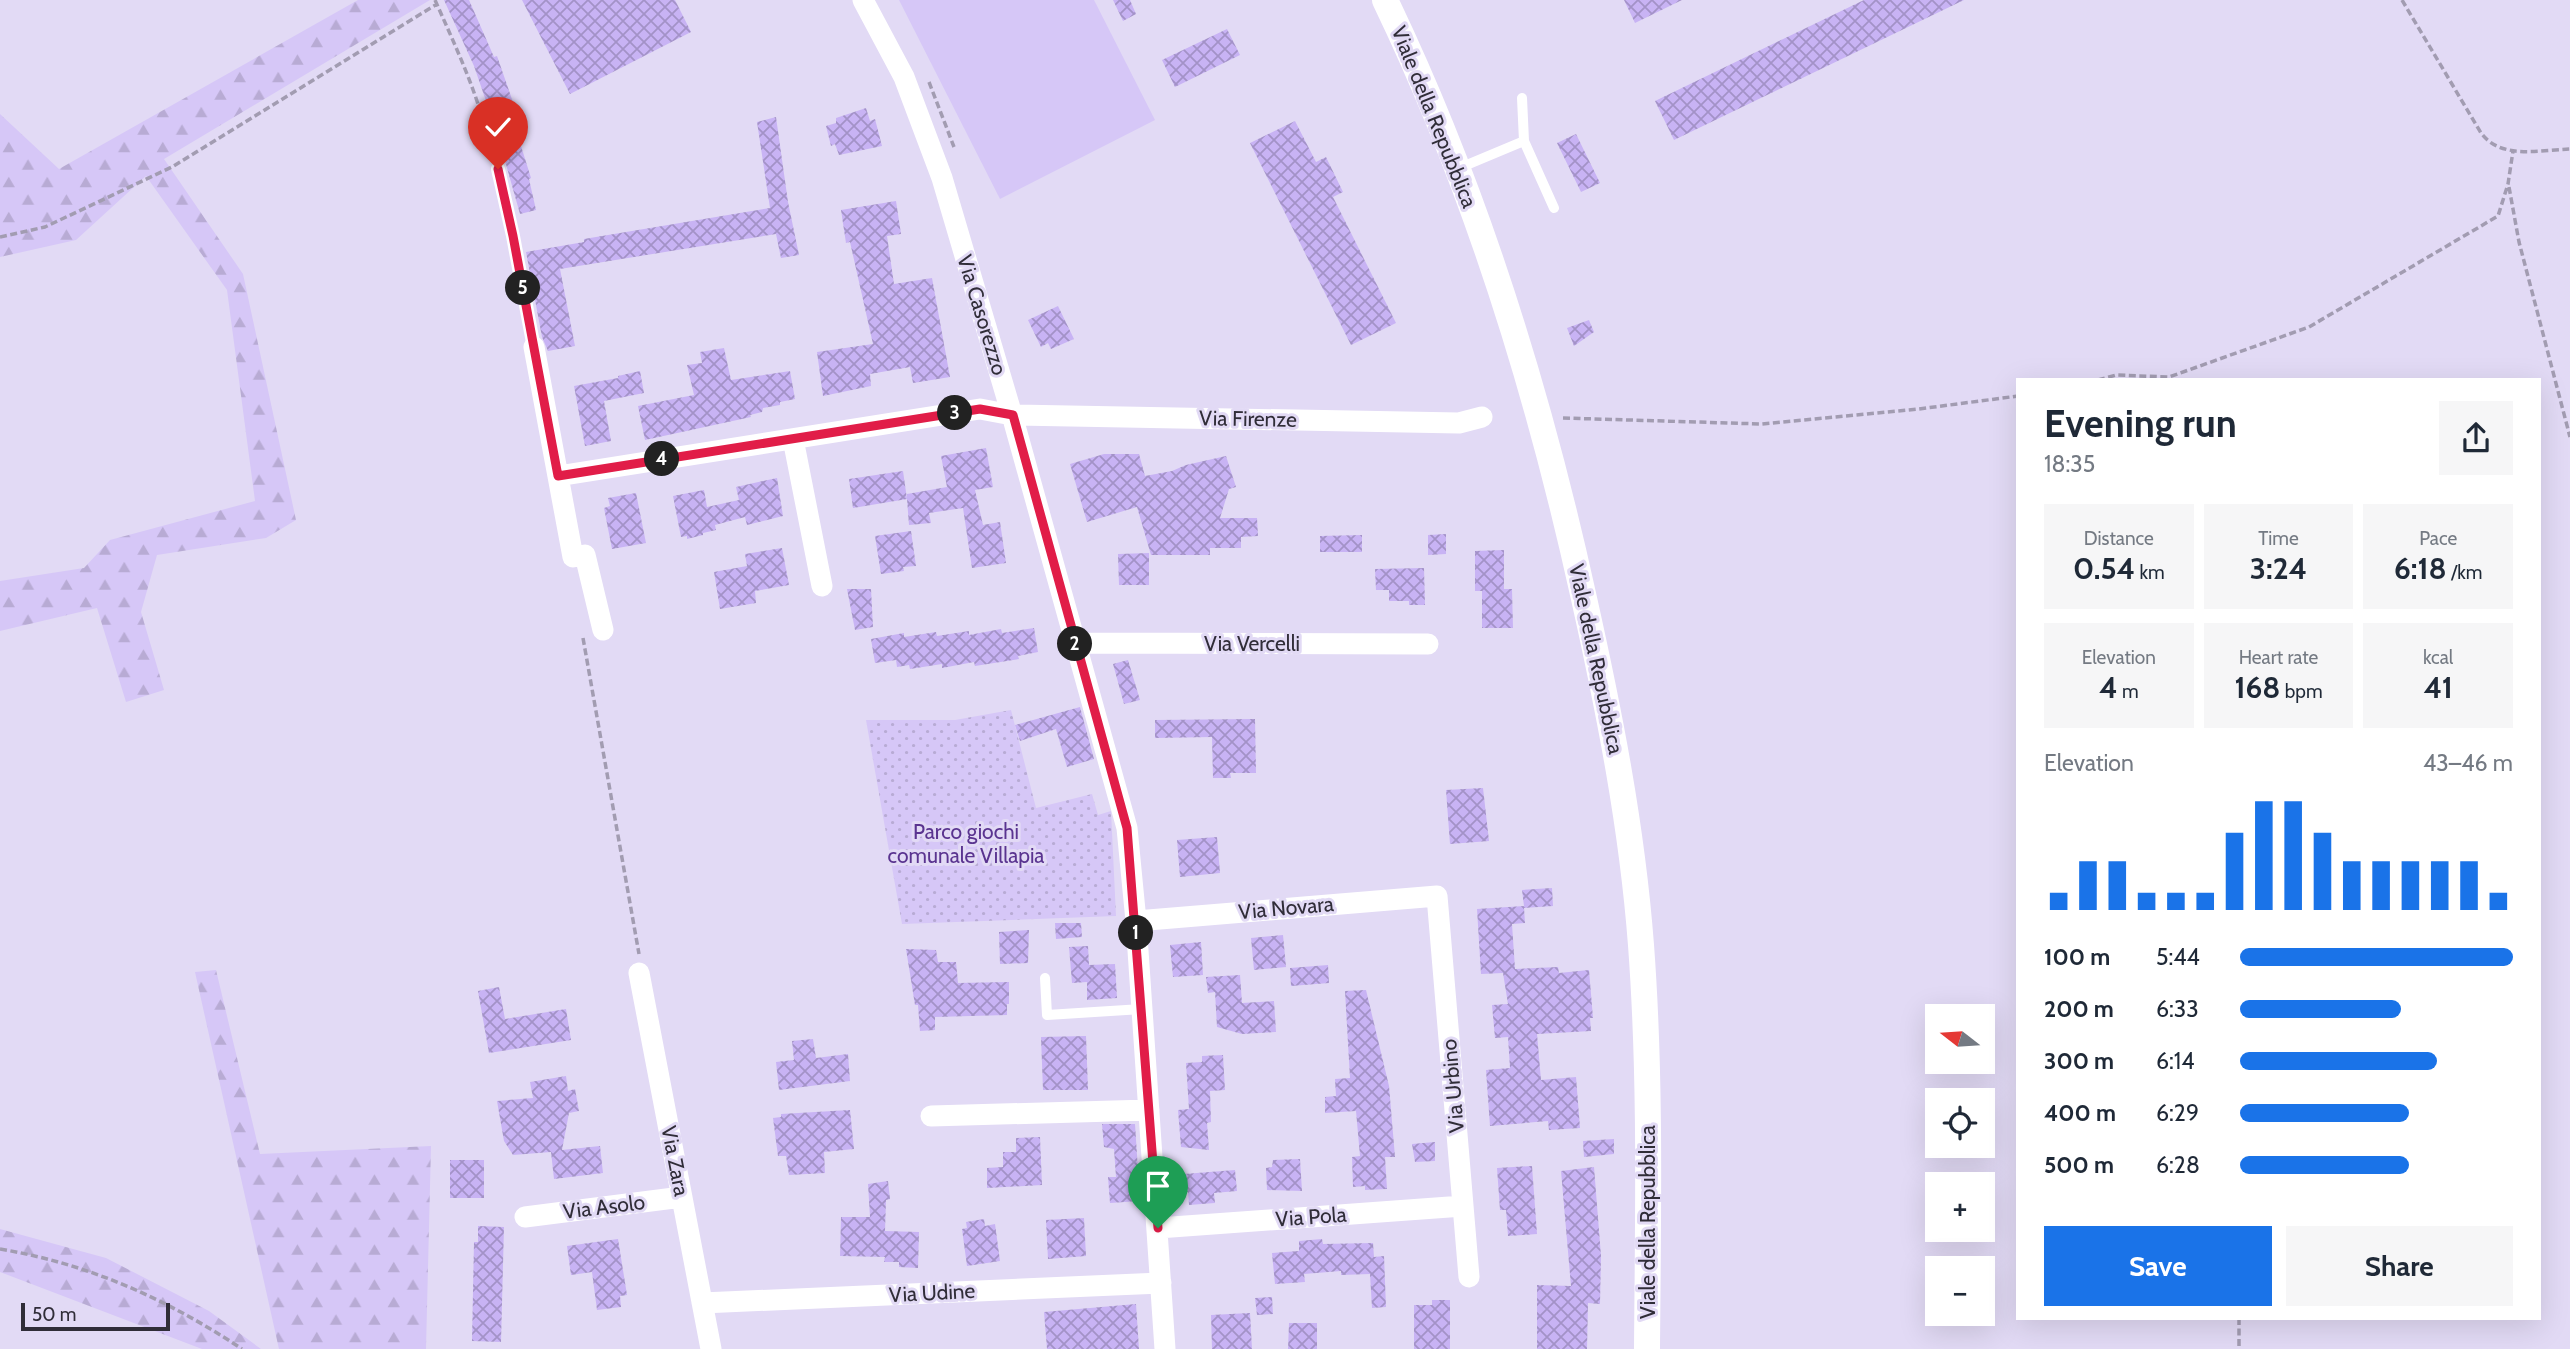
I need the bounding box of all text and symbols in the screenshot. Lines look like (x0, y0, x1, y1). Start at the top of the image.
street label: Viale della Repubblica (1387, 22, 1482, 211)
pin (468, 97, 528, 169)
icon: check (479, 108, 517, 146)
street label: Via Casorezzo (952, 252, 1013, 378)
pin: 5 (505, 270, 540, 306)
text: 5 (517, 276, 528, 299)
pin: 3 (937, 396, 972, 430)
text: Evening run (2044, 400, 2237, 447)
text: 3 (949, 401, 960, 424)
button: share (2439, 401, 2513, 475)
street label: Via Firenze (1199, 405, 1297, 432)
pin: 4 (644, 442, 680, 476)
text: 4 (656, 447, 667, 470)
text: 18:35 (2044, 450, 2095, 478)
text: Distance (2084, 527, 2154, 550)
text: Time (2258, 527, 2299, 550)
text: Pace (2419, 527, 2457, 550)
text: 0.54 (2073, 550, 2135, 587)
text: 3:24 (2250, 550, 2307, 587)
text: 6:18 (2394, 550, 2447, 587)
text: km (2135, 561, 2165, 584)
text: /km (2447, 561, 2482, 584)
street label: Viale della Repubblica (1564, 562, 1629, 756)
pin: 2 (1058, 626, 1092, 662)
street label: Via Vercelli (1204, 631, 1300, 656)
text: 2 (1069, 632, 1080, 655)
text: Elevation (2082, 646, 2156, 669)
text: Heart rate (2239, 646, 2318, 669)
text: kcal (2423, 646, 2453, 669)
text: 4 (2099, 669, 2118, 706)
text: 168 (2234, 669, 2280, 706)
text: 41 (2423, 669, 2453, 706)
text: m (2118, 680, 2139, 703)
text: bpm (2280, 680, 2323, 703)
text: Elevation (2044, 749, 2134, 777)
text: 43–46 m (2423, 749, 2513, 777)
park label: Parco giochi comunale Villapia (888, 819, 1044, 868)
street label: Via Novara (1237, 891, 1335, 924)
pin: 1 (1118, 916, 1154, 950)
text: 1 (1132, 921, 1139, 944)
text: 100 m (2044, 943, 2110, 971)
text: 5:44 (2156, 943, 2200, 971)
text: 200 m (2044, 995, 2114, 1023)
text: 6:33 (2156, 995, 2199, 1023)
north arrow (1925, 1004, 1995, 1074)
map controls (1925, 1004, 1995, 1326)
street label: Via Urbino (1436, 1038, 1469, 1134)
text: 300 m (2044, 1047, 2114, 1075)
text: 6:14 (2156, 1047, 2195, 1075)
button: locate (1925, 1088, 1995, 1158)
text: 400 m (2044, 1099, 2116, 1127)
text: 6:29 (2156, 1099, 2199, 1127)
street label: Via Zara (656, 1124, 695, 1198)
street label: Viale della Repubblica (1635, 1125, 1660, 1319)
text: 500 m (2044, 1151, 2114, 1179)
text: 6:28 (2156, 1151, 2200, 1179)
pin (1128, 1156, 1188, 1228)
icon: arrive (1139, 1167, 1177, 1205)
button: + (1925, 1172, 1995, 1242)
street label: Via Asolo (561, 1189, 646, 1224)
street label: Via Pola (1275, 1202, 1347, 1231)
button: Save (2044, 1226, 2272, 1306)
button: Share (2286, 1226, 2513, 1306)
button: − (1925, 1256, 1995, 1326)
street label: Via Udine (888, 1278, 976, 1307)
scale bar (21, 1300, 170, 1332)
text: 50 m (32, 1303, 76, 1326)

